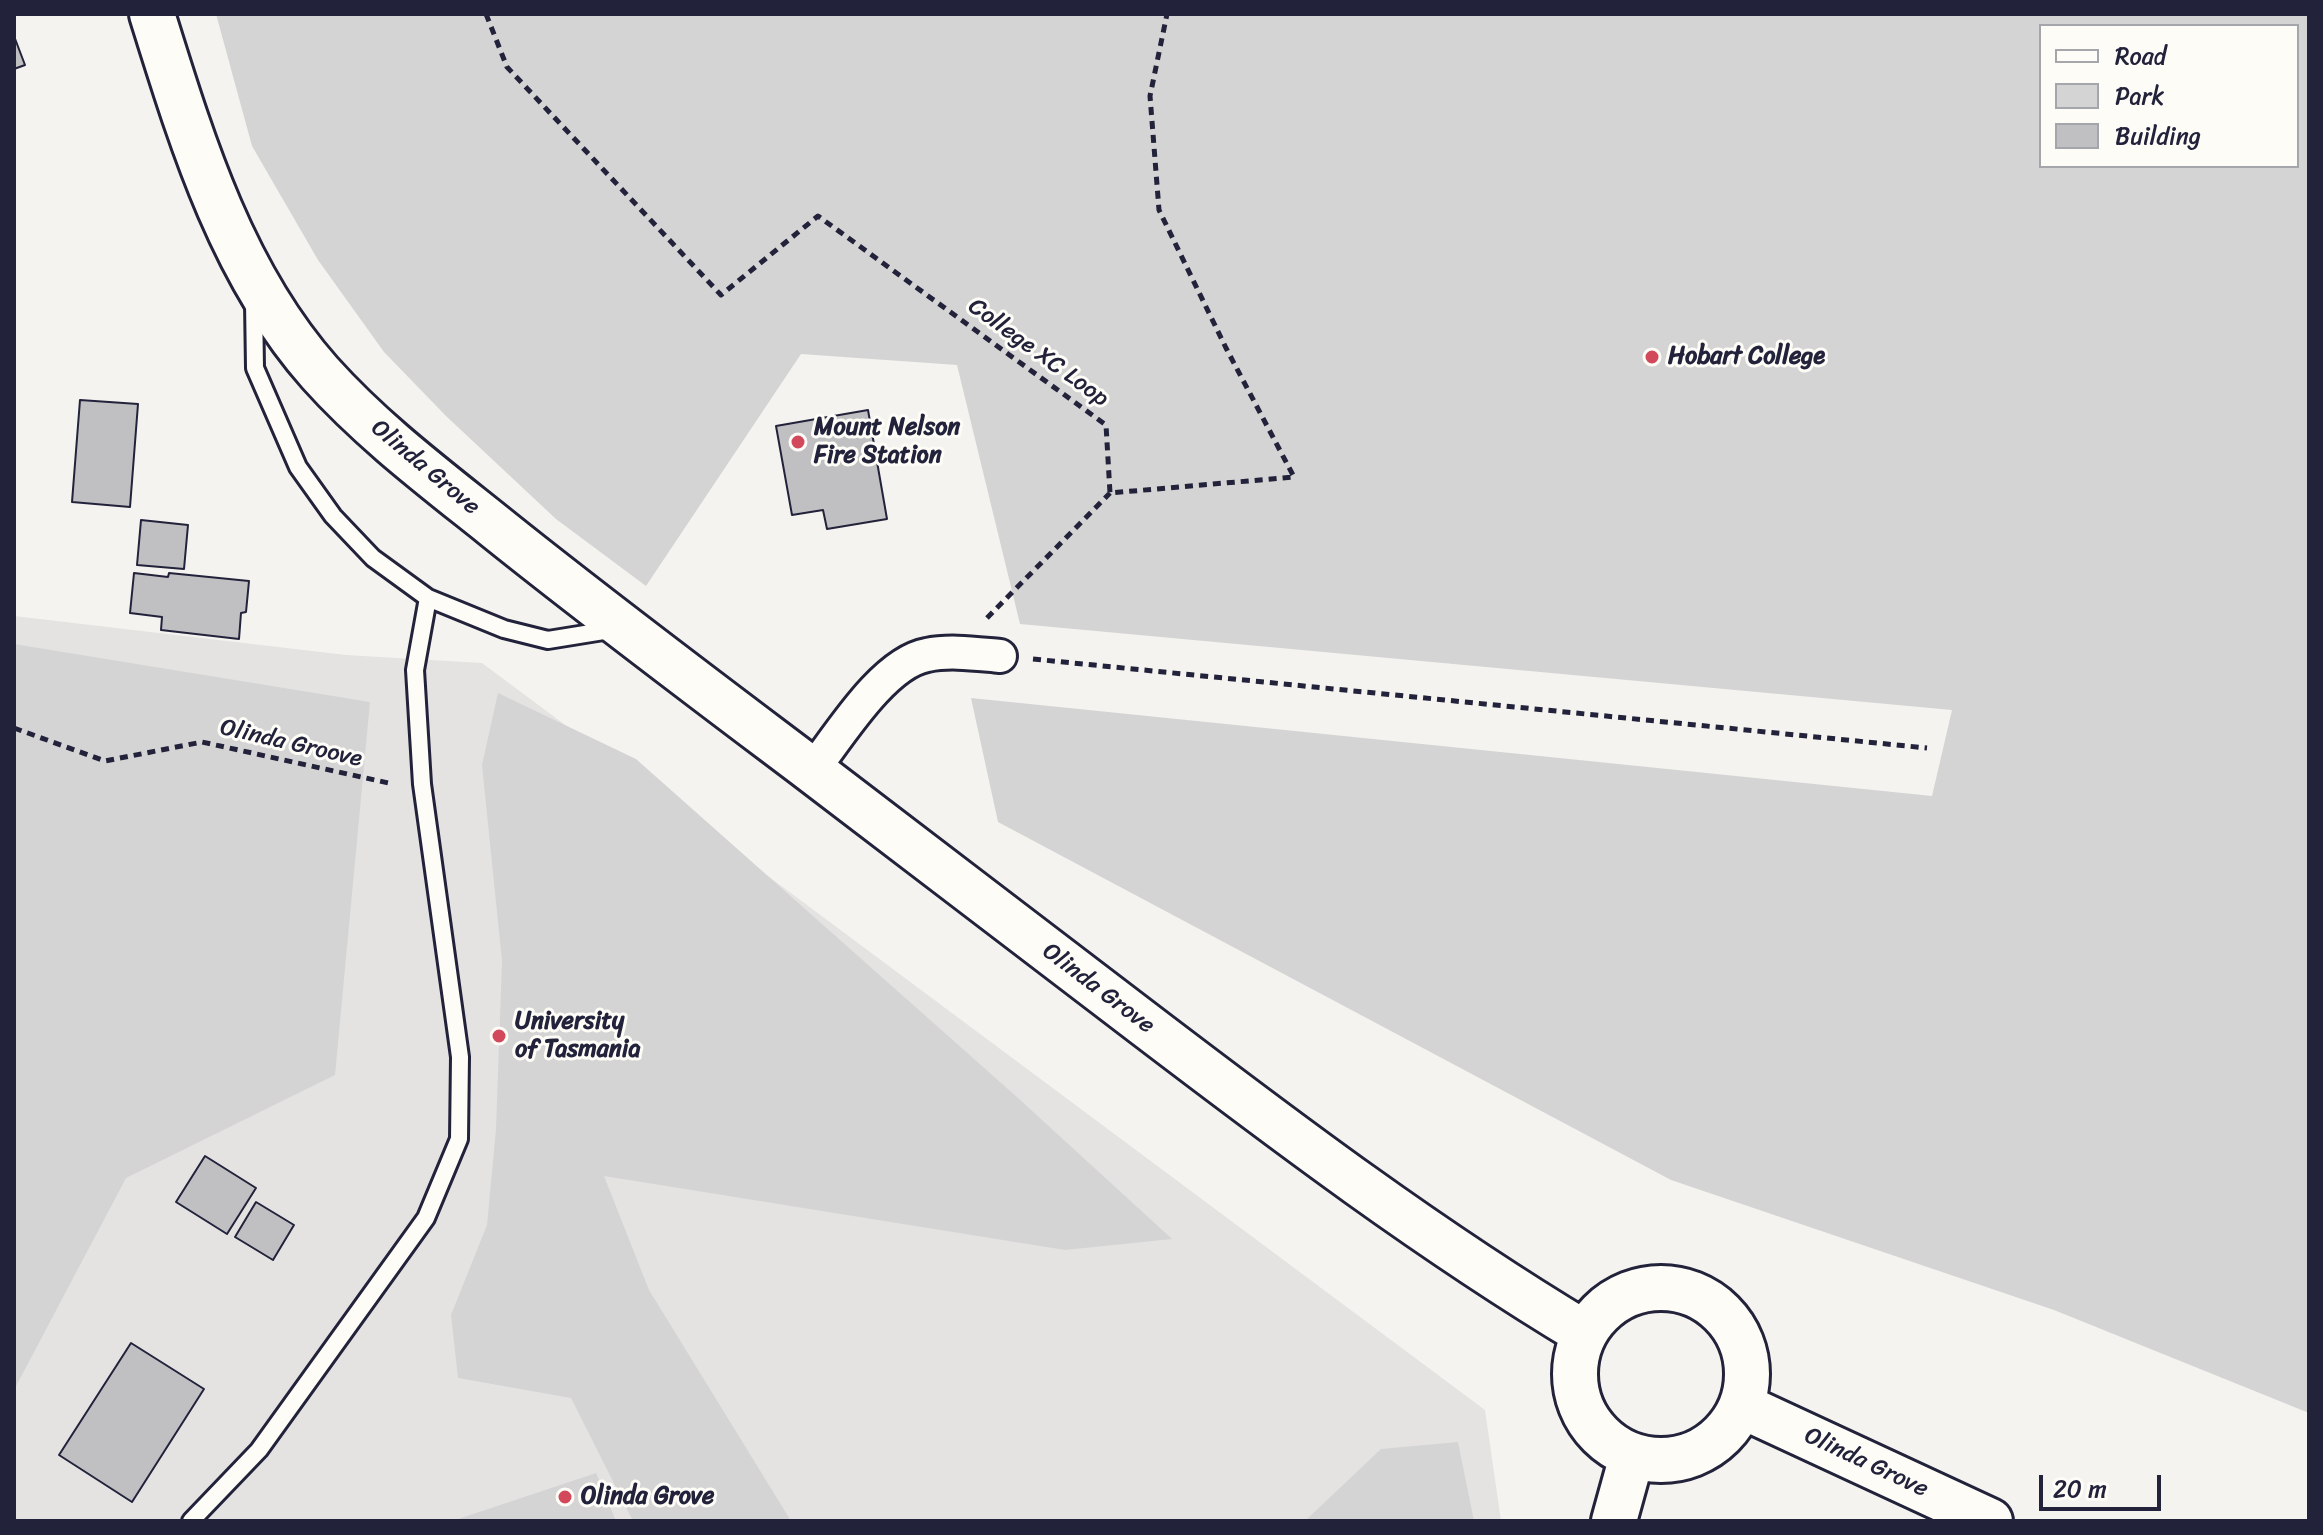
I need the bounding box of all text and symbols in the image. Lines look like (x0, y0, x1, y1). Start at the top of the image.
legend (2039, 24, 2299, 168)
text: Road (2115, 35, 2166, 77)
text: Park (2115, 75, 2164, 117)
text: Building (2115, 115, 2201, 157)
street label: College XC Loop (962, 292, 1114, 414)
place label: Hobart College (1668, 343, 1825, 371)
marker: Hobart College (1643, 348, 1661, 366)
street label: Olinda Grove (365, 414, 485, 522)
place label: Mount Nelson Fire Station (814, 414, 960, 470)
marker: Mount Nelson Fire Station (789, 433, 807, 451)
street label: Olinda Groove (217, 714, 365, 774)
street label: Olinda Grove (1036, 937, 1160, 1041)
place label: University of Tasmania (515, 1008, 641, 1064)
marker: University of Tasmania (490, 1027, 508, 1045)
street label: Olinda Grove (1799, 1422, 1933, 1504)
scale bar (2043, 1459, 2165, 1509)
text: 20 m (2053, 1468, 2107, 1510)
place label: Olinda Grove (581, 1483, 714, 1511)
marker: Olinda Grove (556, 1488, 574, 1506)

